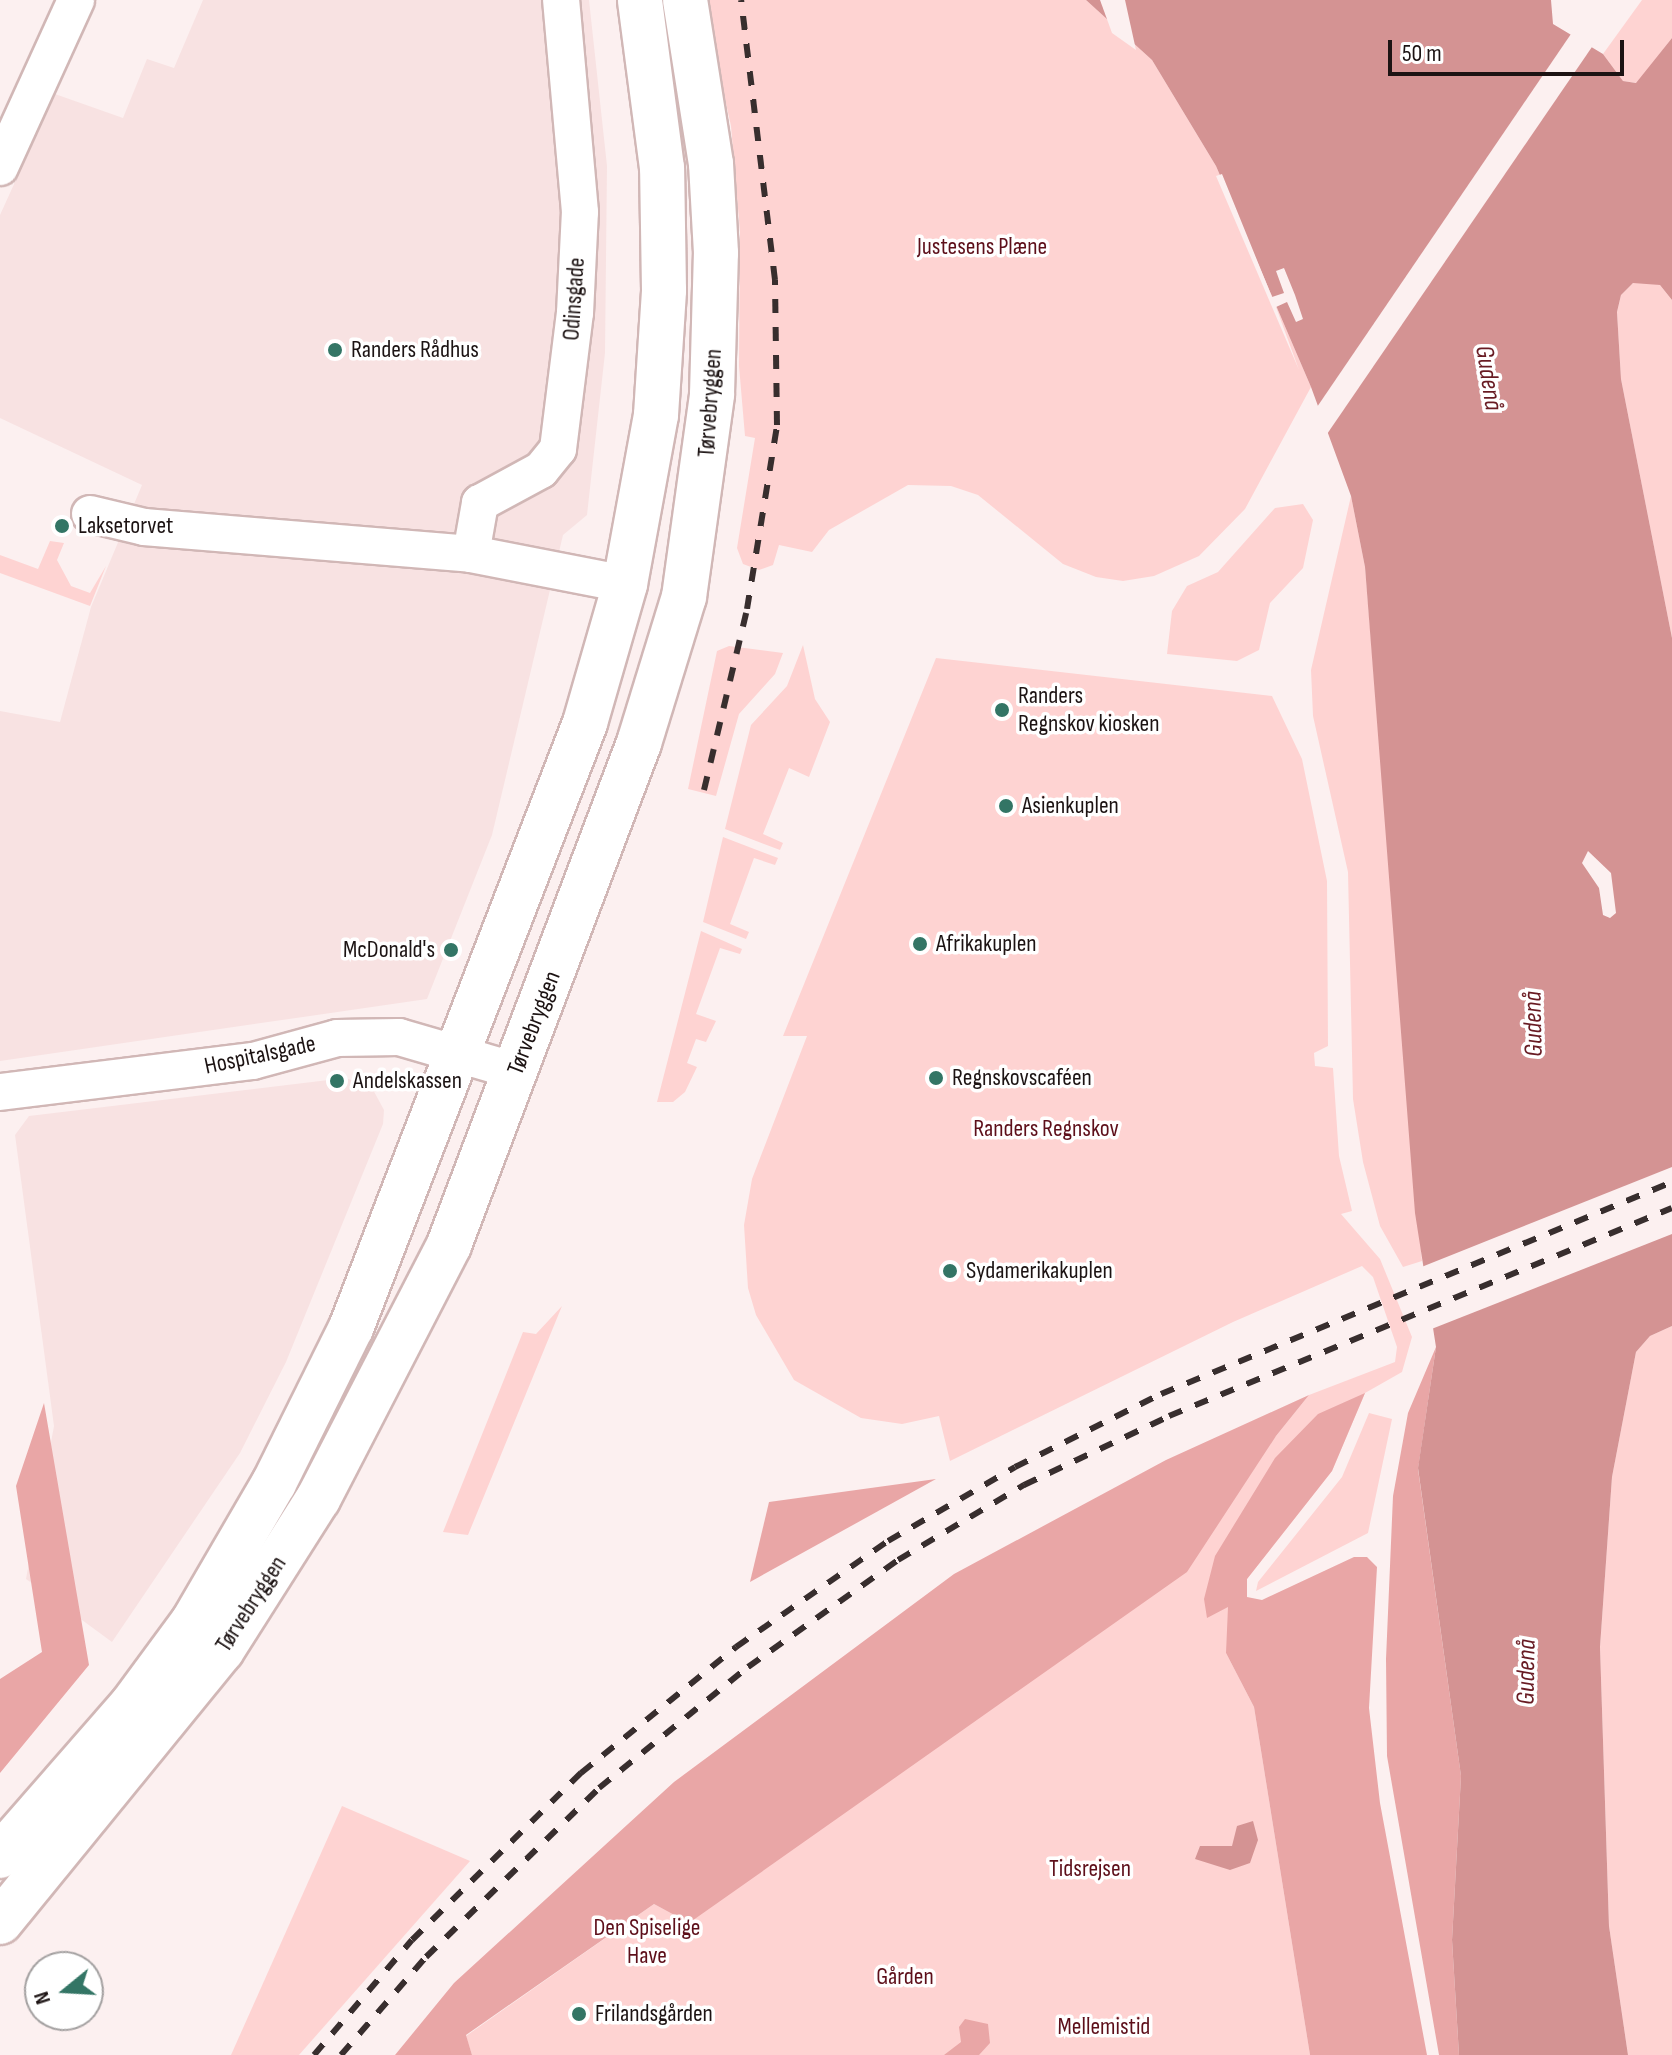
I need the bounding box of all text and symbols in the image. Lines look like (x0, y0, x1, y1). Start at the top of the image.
scale bar (1392, 24, 1628, 74)
text: 50 m (1402, 39, 1442, 68)
park label: Justesens Plæne (917, 233, 1047, 261)
street label: Odinsgade (557, 256, 591, 342)
place label: Randers Rådhus (351, 336, 479, 364)
marker: Randers Rådhus (326, 341, 344, 359)
water label: Gudenå (1467, 343, 1509, 413)
street label: Tørvebryggen (692, 348, 728, 458)
place label: Laksetorvet (78, 512, 173, 540)
marker: Laksetorvet (53, 517, 71, 535)
place label: Randers Regnskov kiosken (1018, 682, 1159, 738)
marker: Randers Regnskov kiosken (993, 701, 1011, 719)
place label: Asienkuplen (1022, 792, 1119, 820)
marker: Asienkuplen (997, 797, 1015, 815)
place label: Afrikakuplen (936, 930, 1037, 958)
marker: Afrikakuplen (911, 935, 929, 953)
place label: McDonald's (343, 936, 435, 964)
marker: McDonald's (442, 941, 460, 959)
street label: Tørvebryggen (501, 967, 567, 1079)
water label: Gudenå (1518, 991, 1550, 1057)
street label: Hospitalsgade (202, 1029, 318, 1081)
place label: Regnskovscaféen (952, 1064, 1092, 1092)
place label: Andelskassen (353, 1067, 462, 1095)
marker: Regnskovscaféen (927, 1069, 945, 1087)
marker: Andelskassen (328, 1072, 346, 1090)
park label: Randers Regnskov (973, 1115, 1119, 1143)
place label: Sydamerikakuplen (966, 1257, 1113, 1285)
marker: Sydamerikakuplen (941, 1262, 959, 1280)
street label: Tørvebryggen (209, 1551, 293, 1657)
water label: Gudenå (1511, 1639, 1543, 1705)
park label: Tidsrejsen (1049, 1855, 1131, 1883)
park label: Den Spiselige Have (593, 1914, 701, 1970)
north arrow (24, 1951, 104, 2031)
park label: Gården (876, 1963, 934, 1991)
text: N (28, 1988, 57, 2008)
place label: Frilandsgården (595, 2000, 713, 2028)
marker: Frilandsgården (570, 2005, 588, 2023)
park label: Mellemistid (1058, 2013, 1150, 2041)

